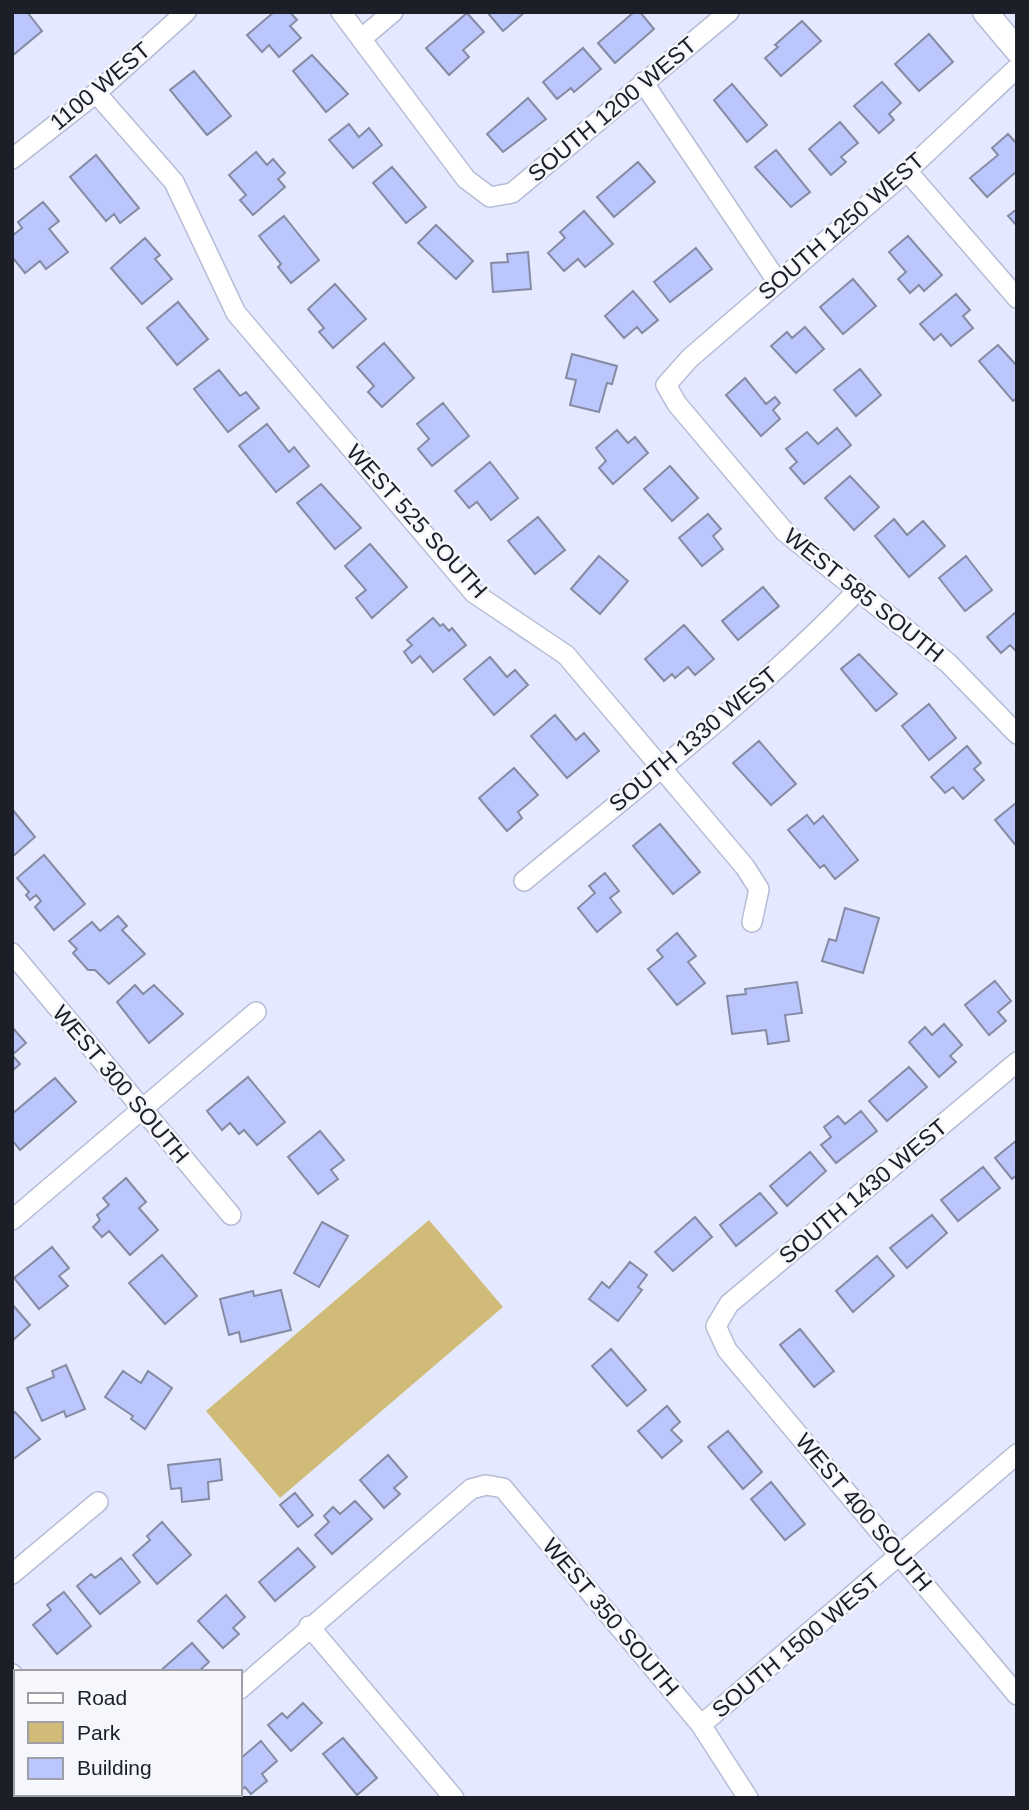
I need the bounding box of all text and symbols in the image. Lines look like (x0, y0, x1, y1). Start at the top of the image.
street label: SOUTH 1200 WEST (523, 31, 701, 187)
street label: 1100 WEST (45, 37, 155, 135)
street label: SOUTH 1250 WEST (753, 147, 929, 305)
street label: WEST 525 SOUTH (341, 439, 493, 603)
street label: WEST 585 SOUTH (779, 523, 949, 667)
street label: SOUTH 1330 WEST (604, 661, 782, 817)
street label: WEST 300 SOUTH (48, 1000, 194, 1168)
street label: SOUTH 1430 WEST (774, 1113, 952, 1269)
street label: WEST 400 SOUTH (791, 1428, 937, 1596)
street label: WEST 350 SOUTH (538, 1533, 684, 1701)
street label: SOUTH 1500 WEST (707, 1567, 885, 1723)
legend (14, 1670, 242, 1796)
text: Road (77, 1686, 127, 1709)
text: Park (77, 1721, 121, 1744)
text: Building (77, 1756, 152, 1779)

